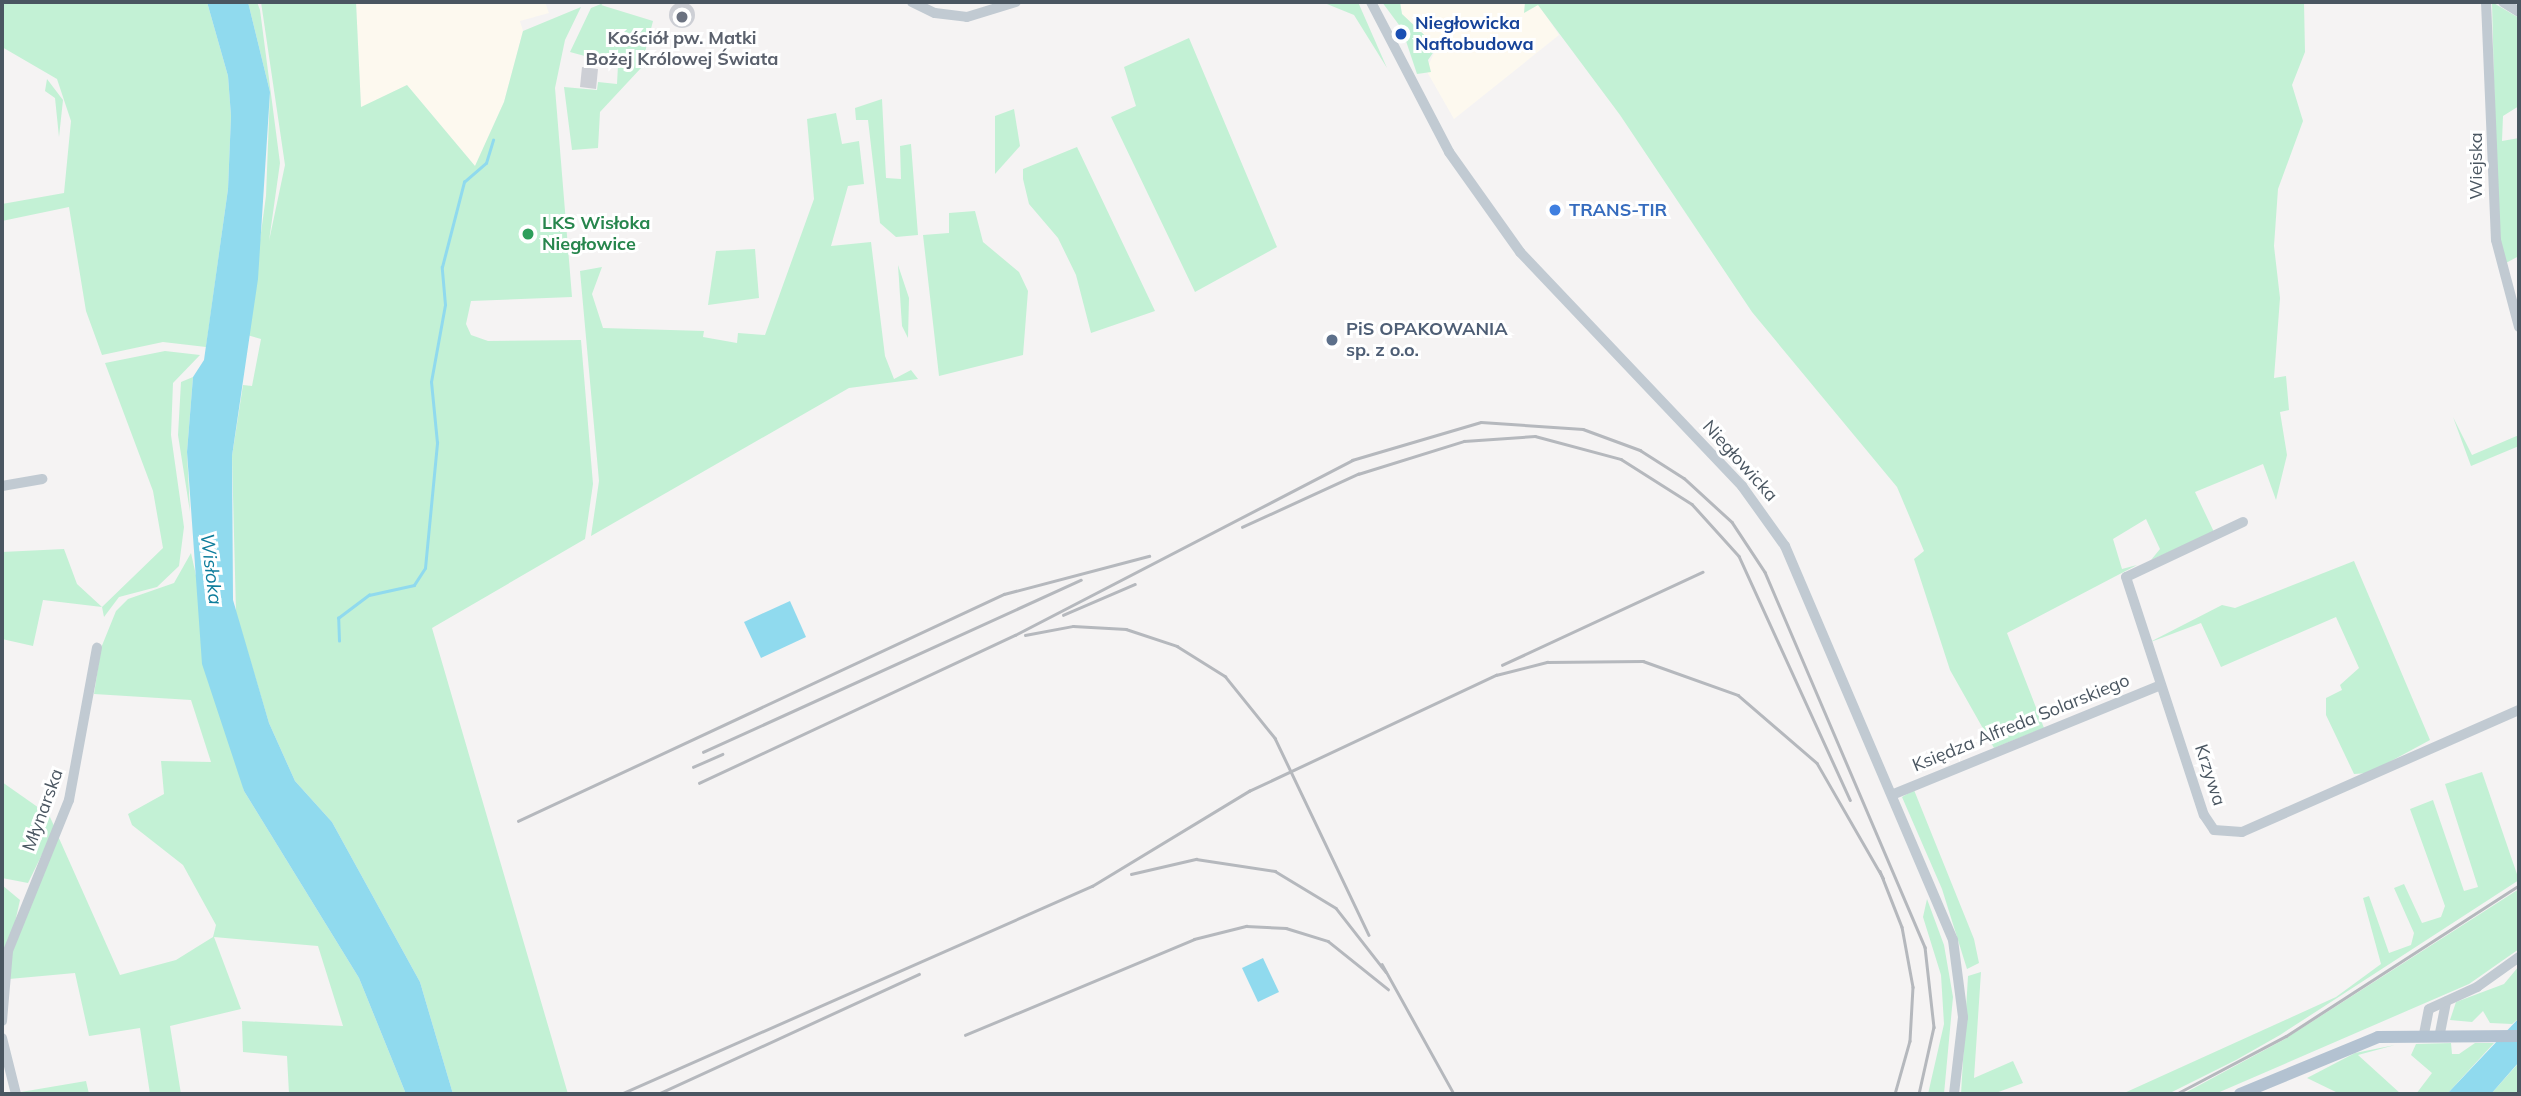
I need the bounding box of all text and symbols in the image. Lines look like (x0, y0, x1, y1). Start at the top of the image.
marker: Kościół pw. Matki Bożej Królowej Świata (674, 9, 690, 25)
place label: Niegłowicka Naftobudowa (1415, 13, 1534, 56)
marker: Niegłowicka Naftobudowa (1393, 26, 1409, 42)
place label: Kościół pw. Matki Bożej Królowej Świata (586, 28, 778, 70)
street label: Wiejska (2465, 132, 2487, 200)
place label: TRANS-TIR (1569, 199, 1667, 221)
marker: TRANS-TIR (1547, 202, 1563, 218)
place label: LKS Wisłoka Niegłowice (542, 213, 650, 256)
marker: LKS Wisłoka Niegłowice (520, 226, 536, 242)
place label: PiS OPAKOWANIA sp. z o.o. (1346, 319, 1508, 362)
marker: PiS OPAKOWANIA sp. z o.o. (1324, 332, 1340, 348)
street label: Niegłowicka (1698, 416, 1782, 506)
water label: Wisłoka (195, 532, 227, 606)
street label: Księdza Alfreda Solarskiego (1909, 669, 2133, 777)
street label: Krzywa (2190, 742, 2230, 808)
street label: Młynarska (18, 766, 68, 854)

